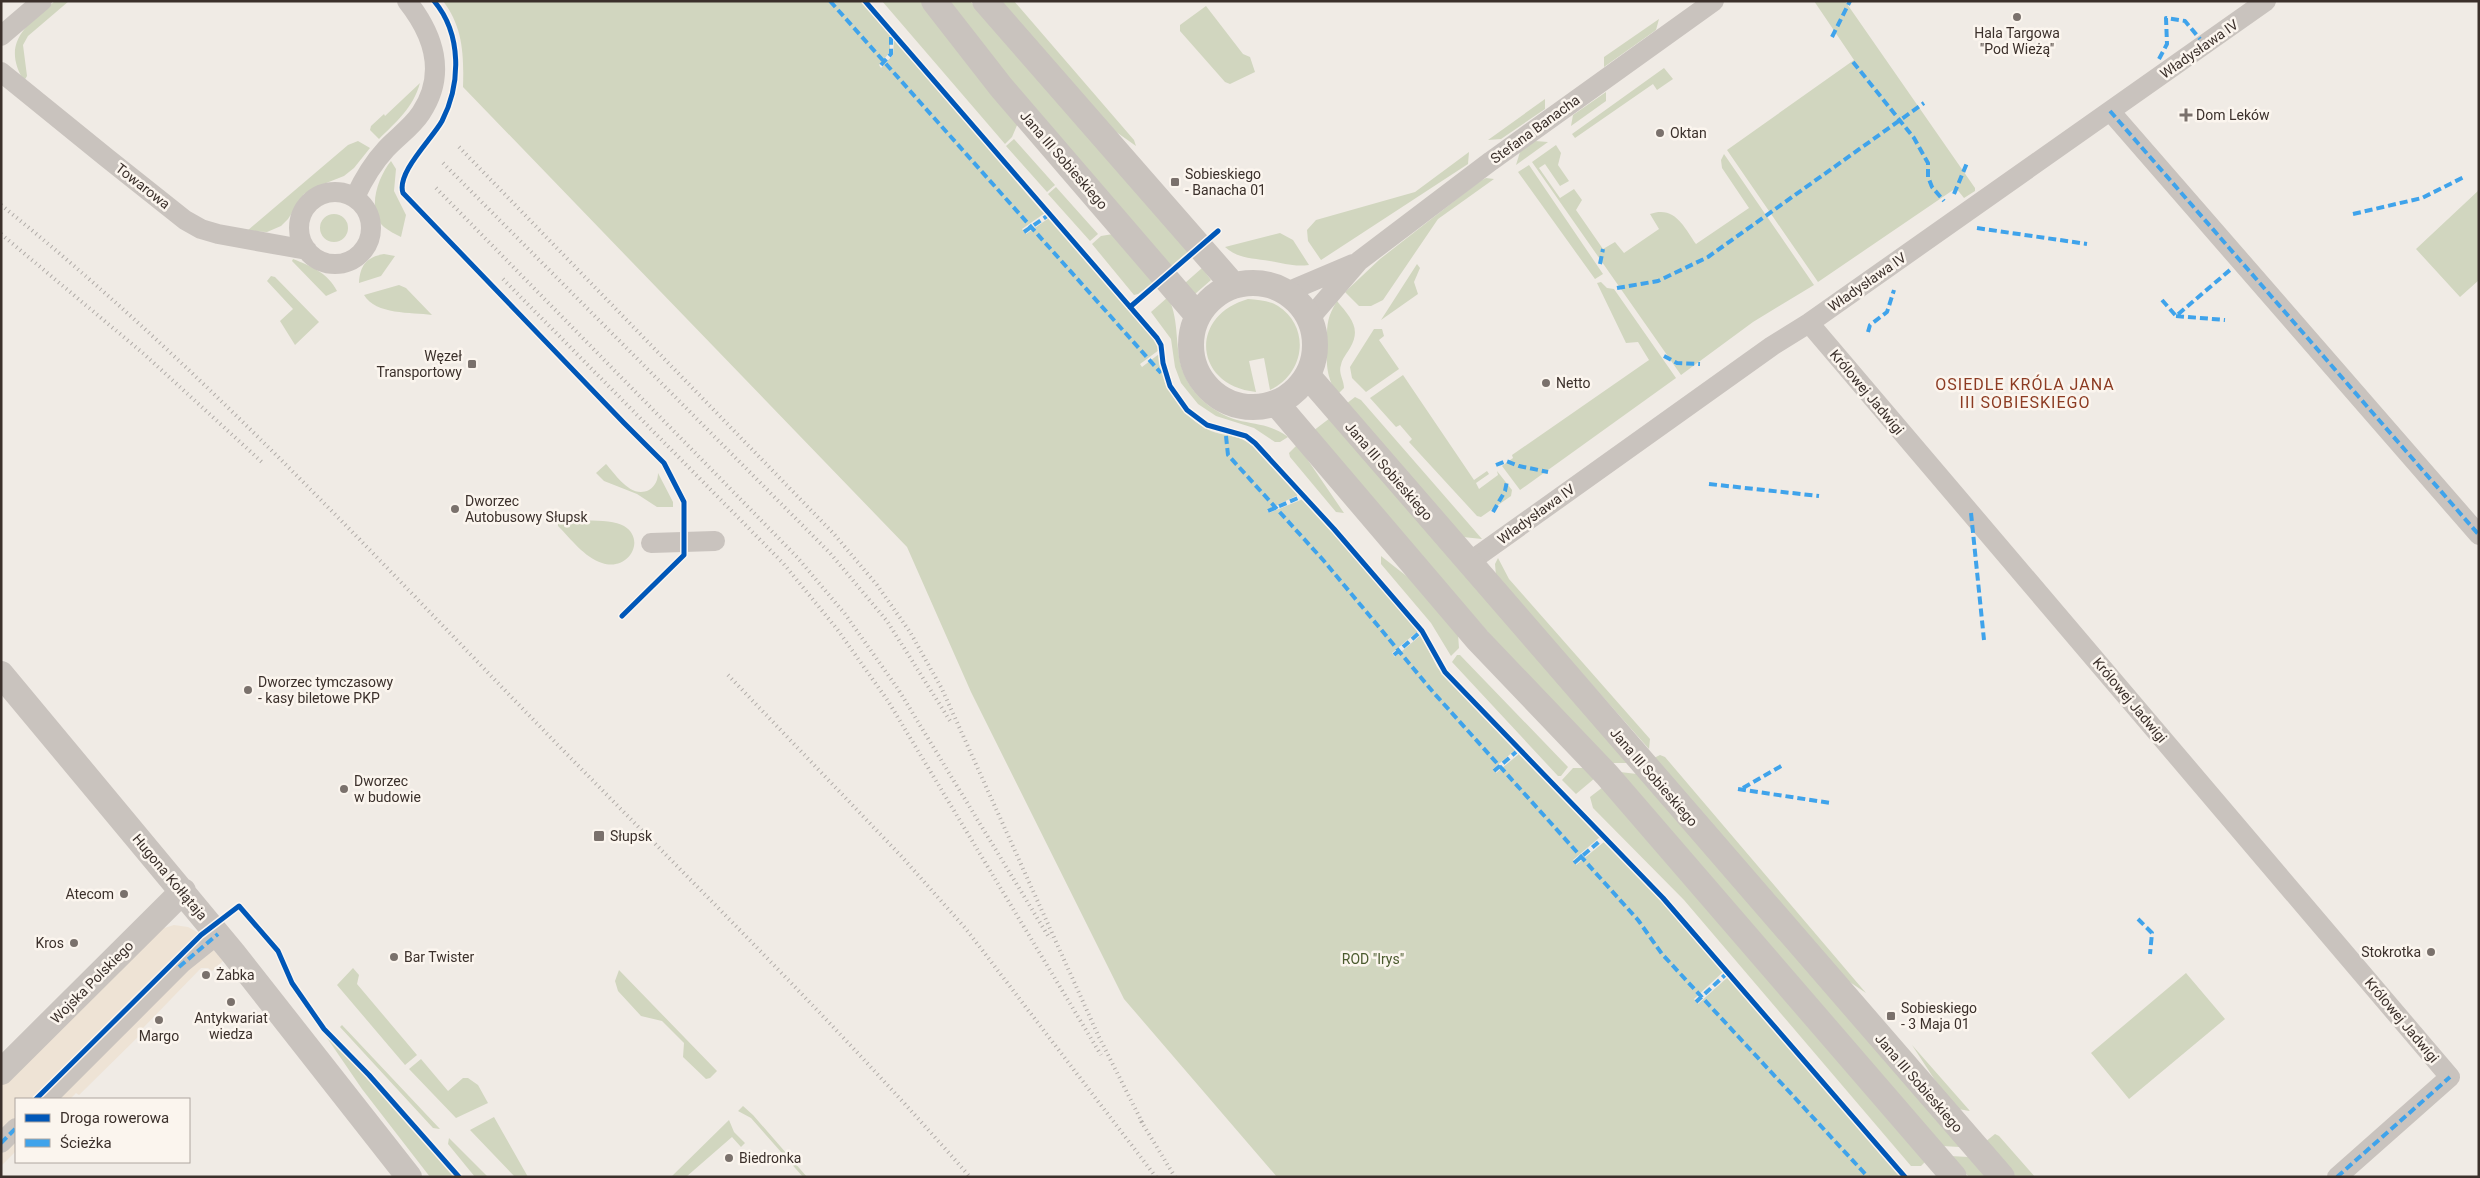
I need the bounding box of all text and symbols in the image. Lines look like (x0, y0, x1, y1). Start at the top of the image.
marker: Hala Targowa "Pod Wieżą" (2011, 11, 2023, 23)
street label: Władysława IV (2157, 16, 2241, 82)
place label: Hala Targowa "Pod Wieżą" (1974, 25, 2060, 57)
street label: Stefana Banacha (1487, 91, 1583, 167)
place label: Dom Leków (2196, 107, 2270, 123)
street label: Jana III Sobieskiego (1017, 108, 1111, 212)
marker: Dom Leków (2180, 109, 2192, 121)
place label: Oktan (1670, 125, 1707, 141)
marker: Oktan (1654, 127, 1666, 139)
street label: Towarowa (113, 160, 173, 212)
place label: Sobieskiego - Banacha 01 (1185, 166, 1266, 198)
marker: Sobieskiego - Banacha 01 (1169, 176, 1181, 188)
street label: Władysława IV (1825, 249, 1909, 315)
street label: Królowej Jadwigi (1827, 346, 1907, 438)
place label: Węzeł Transportowy (377, 348, 462, 380)
marker: Węzeł Transportowy (466, 358, 478, 370)
district label: OSIEDLE KRÓLA JANA III SOBIESKIEGO (1935, 374, 2115, 412)
place label: Netto (1556, 375, 1590, 391)
marker: Netto (1540, 377, 1552, 389)
street label: Jana III Sobieskiego (1342, 419, 1436, 523)
street label: Władysława IV (1494, 481, 1578, 547)
place label: Dworzec Autobusowy Słupsk (465, 493, 589, 525)
marker: Dworzec Autobusowy Słupsk (449, 503, 461, 515)
street label: Królowej Jadwigi (2090, 654, 2170, 746)
place label: Dworzec tymczasowy - kasy biletowe PKP (258, 674, 394, 706)
marker: Dworzec tymczasowy - kasy biletowe PKP (242, 684, 254, 696)
street label: Jana III Sobieskiego (1607, 725, 1701, 829)
place label: Dworzec w budowie (354, 773, 421, 805)
marker: Dworzec w budowie (338, 783, 350, 795)
place label: Słupsk (610, 828, 653, 844)
marker: Słupsk (592, 829, 606, 843)
street label: Hugona Kołłątaja (129, 831, 211, 923)
place label: Atecom (65, 886, 114, 902)
marker: Atecom (118, 888, 130, 900)
place label: Kros (35, 935, 64, 951)
street label: Wojska Polskiego (47, 937, 137, 1027)
marker: Kros (68, 937, 80, 949)
place label: Stokrotka (2361, 944, 2421, 960)
marker: Stokrotka (2425, 946, 2437, 958)
place label: Bar Twister (404, 949, 474, 965)
marker: Bar Twister (388, 951, 400, 963)
park label: ROD "Irys" (1342, 951, 1404, 967)
place label: Żabka (216, 967, 255, 983)
marker: Żabka (200, 969, 212, 981)
street label: Królowej Jadwigi (2362, 974, 2442, 1066)
marker: Antykwariat wiedza (225, 996, 237, 1008)
place label: Sobieskiego - 3 Maja 01 (1901, 1000, 1977, 1032)
place label: Antykwariat wiedza (194, 1010, 268, 1042)
marker: Sobieskiego - 3 Maja 01 (1885, 1010, 1897, 1022)
marker: Margo (153, 1014, 165, 1026)
place label: Margo (139, 1028, 179, 1044)
street label: Jana III Sobieskiego (1872, 1031, 1966, 1135)
legend (15, 1098, 190, 1163)
text: Droga rowerowa (60, 1109, 169, 1127)
text: Ścieżka (60, 1134, 112, 1152)
place label: Biedronka (739, 1150, 801, 1166)
marker: Biedronka (723, 1152, 735, 1164)

